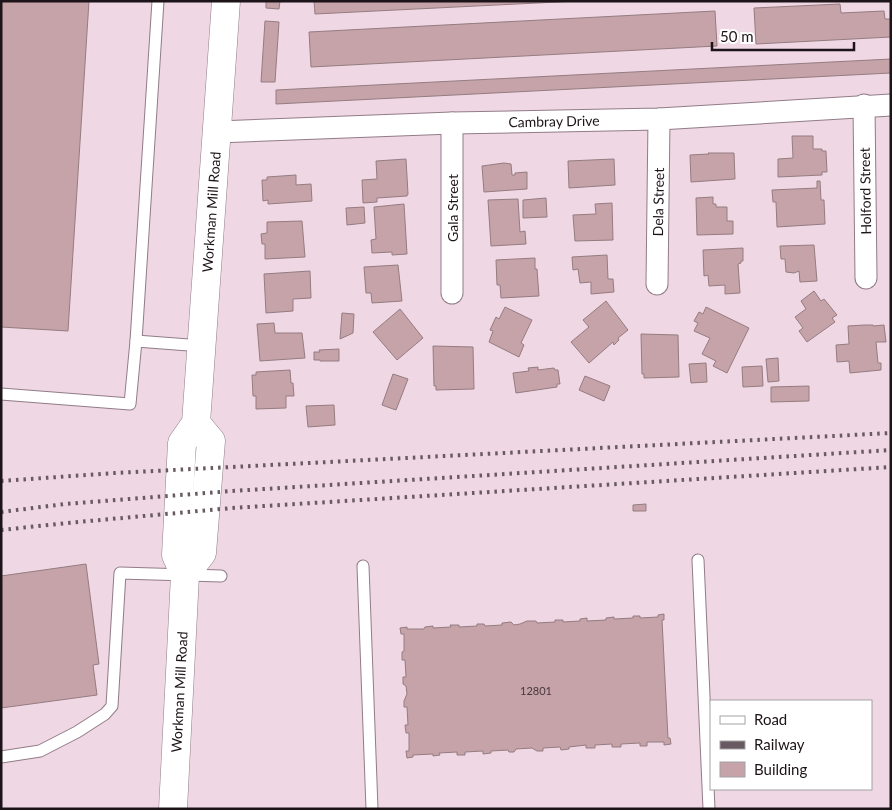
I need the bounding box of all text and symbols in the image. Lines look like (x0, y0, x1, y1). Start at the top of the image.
scale bar (712, 20, 854, 52)
text: 50 m (720, 27, 754, 45)
street label: Cambray Drive (508, 112, 600, 130)
street label: Holford Street (856, 147, 874, 235)
street label: Workman Mill Road (198, 151, 224, 273)
street label: Dela Street (649, 168, 667, 236)
street label: Gala Street (444, 174, 461, 242)
street label: Workman Mill Road (167, 631, 191, 753)
house number: 12801 (520, 684, 552, 697)
legend (710, 700, 872, 790)
text: Road (754, 710, 787, 728)
text: Railway (754, 735, 805, 753)
text: Building (754, 760, 807, 778)

